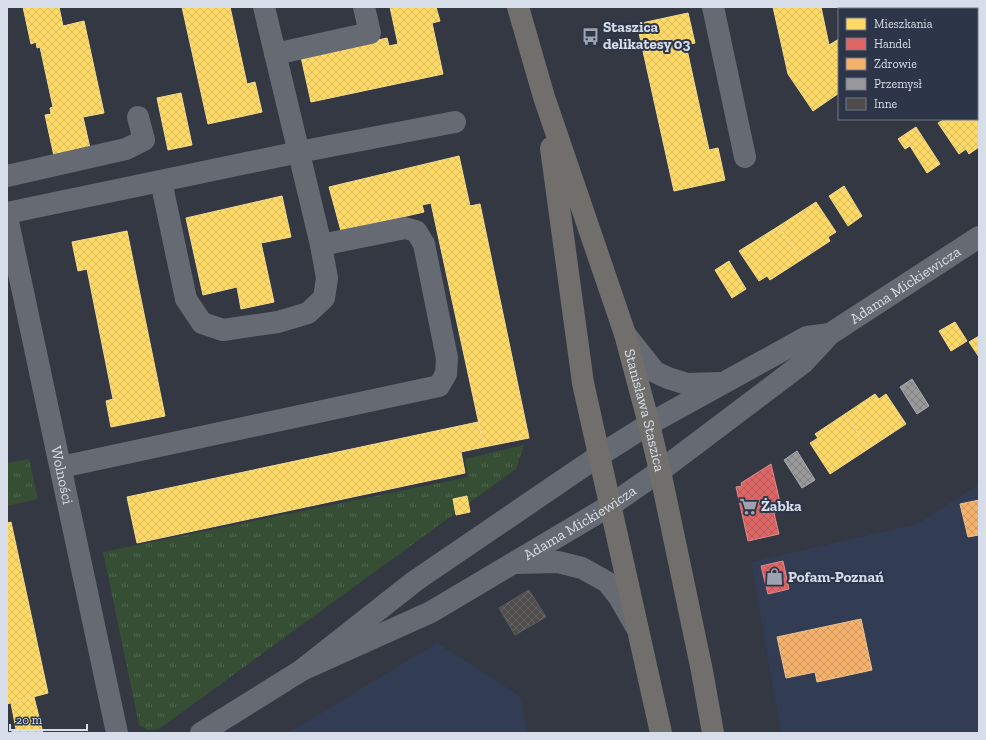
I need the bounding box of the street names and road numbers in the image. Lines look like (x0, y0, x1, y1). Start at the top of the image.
street label: Adama Mickiewicza (846, 242, 964, 328)
street label: Stanisława Staszica (620, 347, 669, 474)
street label: Wolności (47, 444, 77, 506)
street label: Adama Mickiewicza (520, 481, 640, 564)

